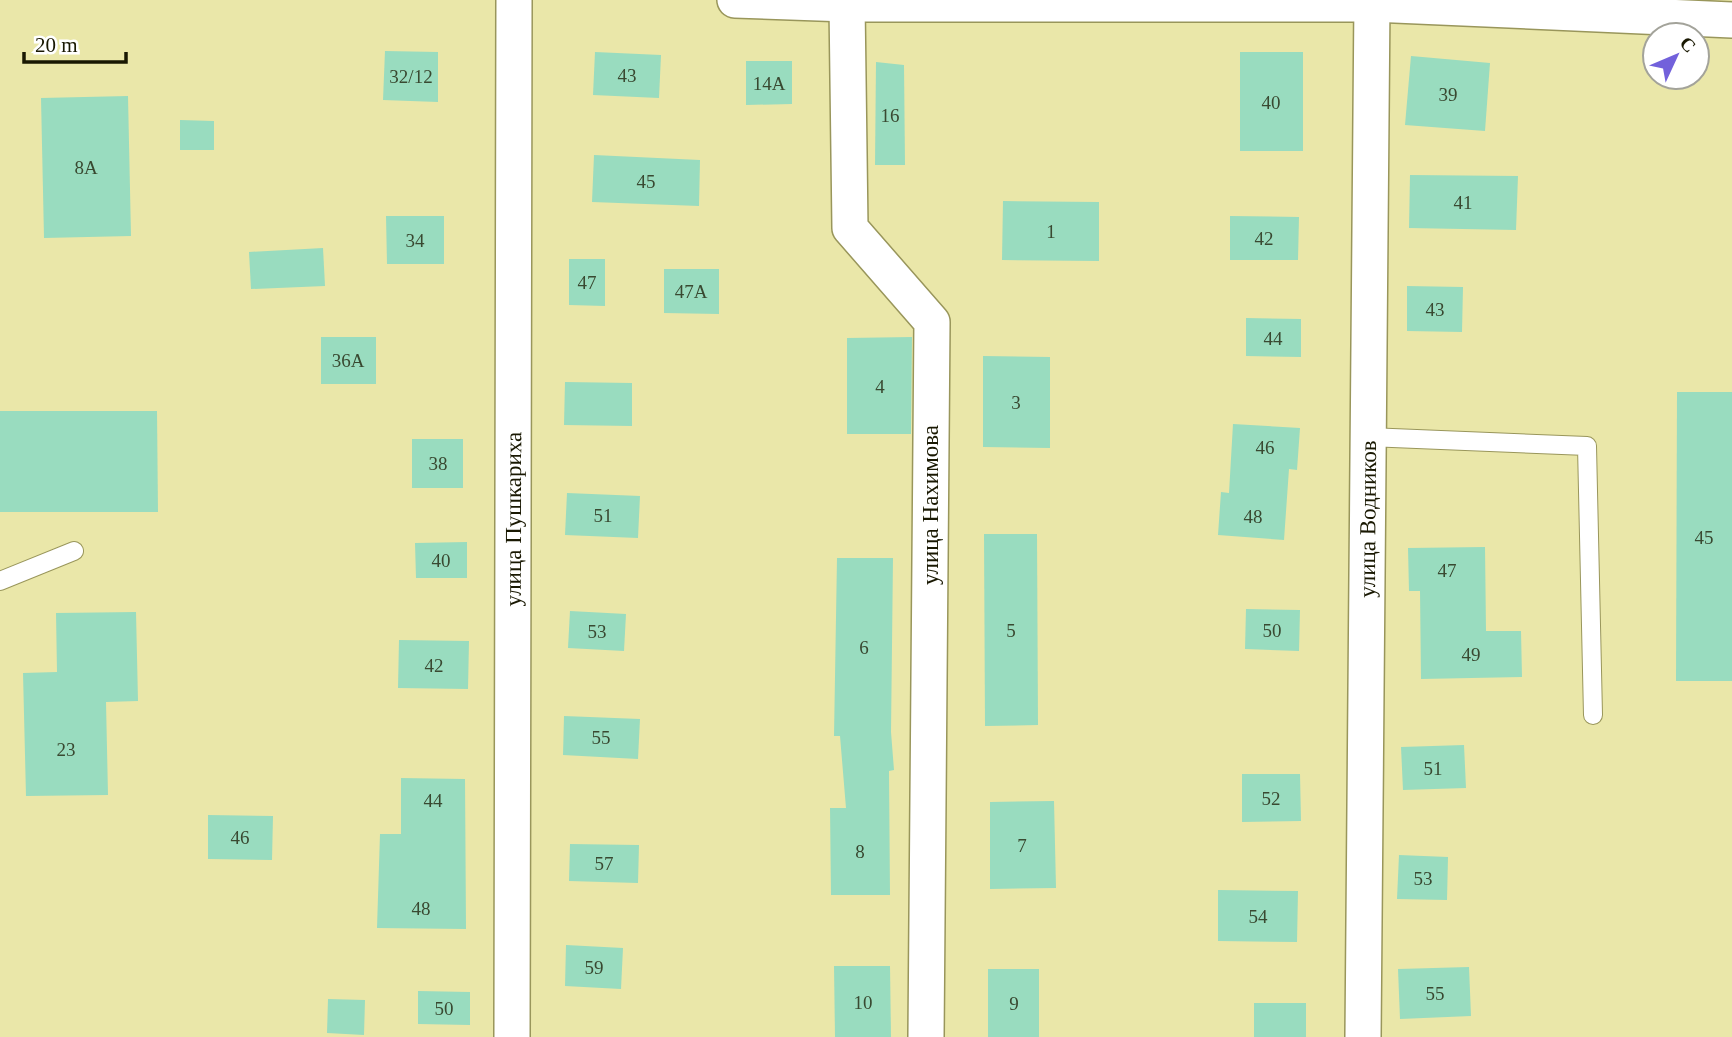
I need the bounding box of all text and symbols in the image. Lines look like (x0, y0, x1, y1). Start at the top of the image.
scale bar (24, 21, 126, 65)
north arrow (1641, 21, 1711, 91)
text: С (1676, 32, 1700, 57)
text: 20 m (35, 33, 78, 57)
house number: 43 (618, 65, 637, 86)
house number: 32/12 (389, 66, 433, 87)
house number: 14А (753, 73, 786, 94)
house number: 39 (1439, 84, 1458, 105)
house number: 40 (1262, 92, 1281, 113)
house number: 16 (881, 105, 900, 126)
house number: 8А (74, 157, 98, 178)
house number: 45 (637, 171, 656, 192)
house number: 41 (1454, 192, 1473, 213)
house number: 1 (1046, 221, 1056, 242)
house number: 42 (1255, 228, 1274, 249)
house number: 34 (406, 230, 425, 251)
house number: 47 (578, 272, 597, 293)
house number: 47А (675, 281, 708, 302)
house number: 43 (1426, 299, 1445, 320)
house number: 44 (1264, 328, 1283, 349)
house number: 36А (332, 350, 365, 371)
house number: 4 (875, 376, 885, 397)
house number: 3 (1011, 392, 1021, 413)
street label: улица Нахимова (918, 425, 943, 585)
street label: улица Пушкариха (500, 432, 526, 606)
house number: 46 (1256, 437, 1275, 458)
street label: улица Водников (1354, 440, 1381, 598)
house number: 38 (429, 453, 448, 474)
house number: 51 (594, 505, 613, 526)
house number: 48 (1244, 506, 1263, 527)
house number: 45 (1695, 527, 1714, 548)
house number: 40 (432, 550, 451, 571)
house number: 47 (1438, 560, 1457, 581)
house number: 5 (1006, 620, 1016, 641)
house number: 50 (1263, 620, 1282, 641)
house number: 53 (588, 621, 607, 642)
house number: 6 (859, 637, 869, 658)
house number: 49 (1462, 644, 1481, 665)
house number: 42 (425, 655, 444, 676)
house number: 55 (592, 727, 611, 748)
house number: 23 (57, 739, 76, 760)
house number: 51 (1424, 758, 1443, 779)
house number: 52 (1262, 788, 1281, 809)
house number: 44 (424, 790, 443, 811)
house number: 46 (231, 827, 250, 848)
house number: 7 (1017, 835, 1027, 856)
house number: 8 (855, 841, 865, 862)
house number: 57 (595, 853, 614, 874)
house number: 53 (1414, 868, 1433, 889)
house number: 48 (412, 898, 431, 919)
house number: 54 (1249, 906, 1268, 927)
house number: 59 (585, 957, 604, 978)
house number: 55 (1426, 983, 1445, 1004)
house number: 10 (854, 992, 873, 1013)
house number: 9 (1009, 993, 1019, 1014)
house number: 50 (435, 998, 454, 1019)

